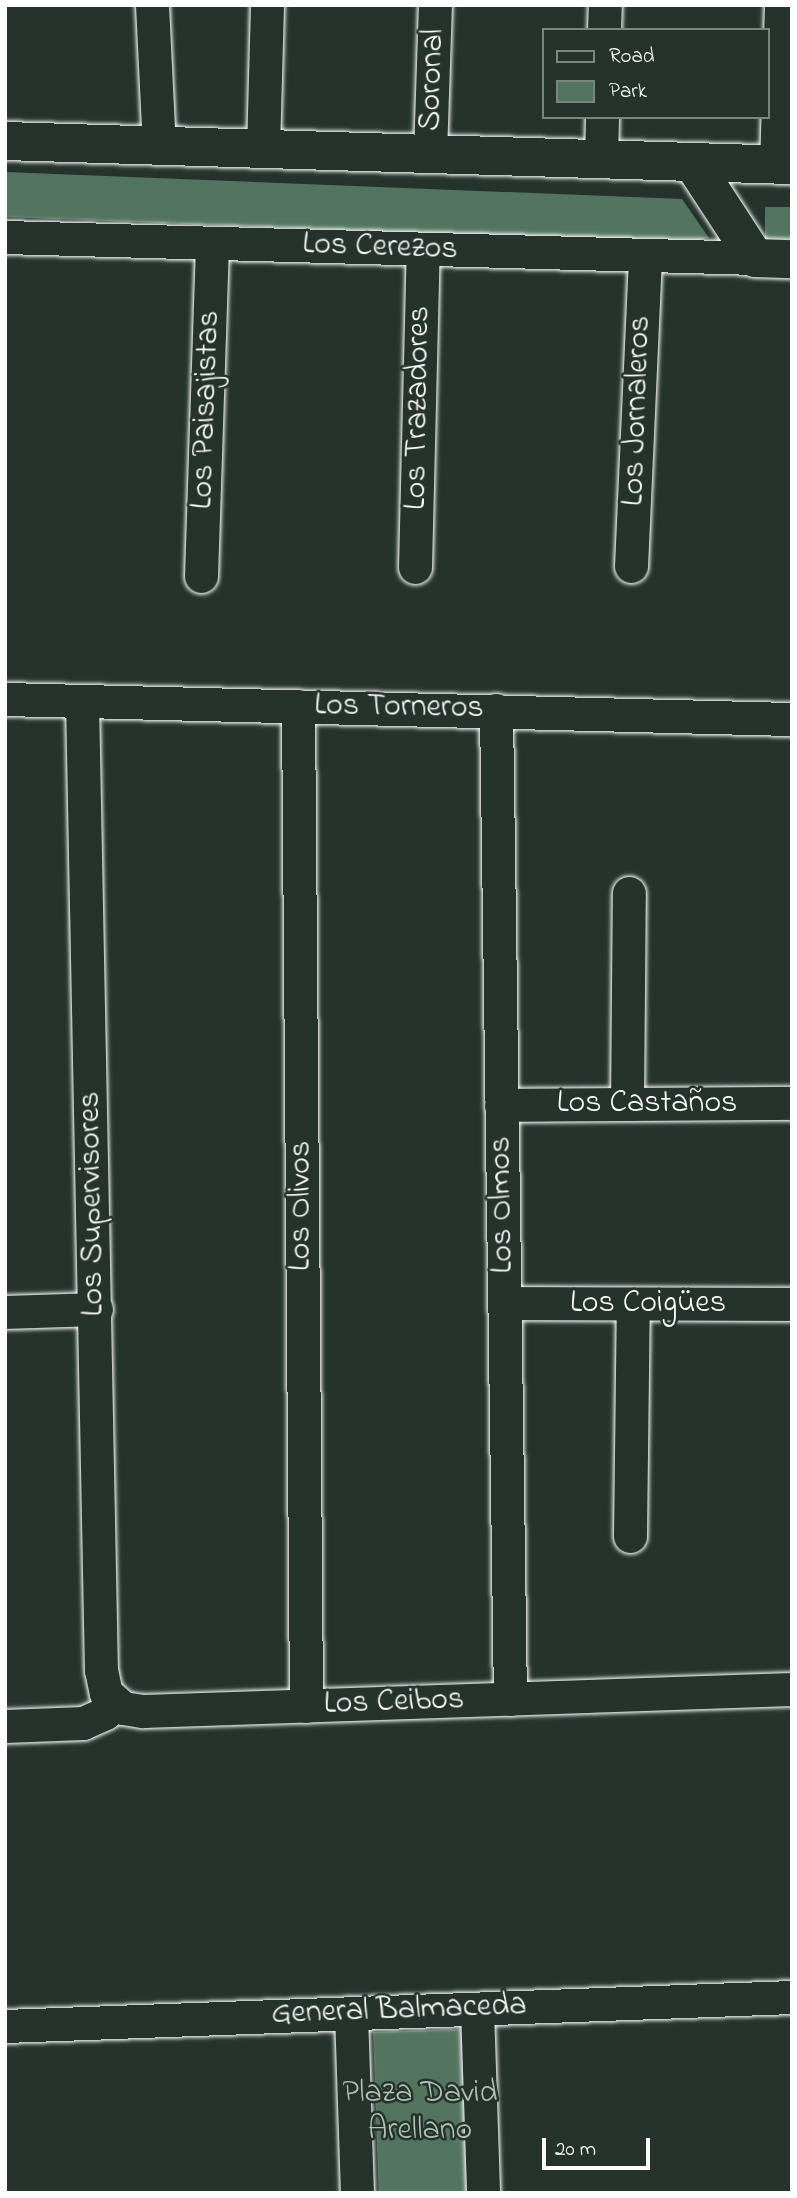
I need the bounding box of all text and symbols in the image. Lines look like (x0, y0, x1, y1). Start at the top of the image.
street label: Soronal (412, 28, 454, 132)
legend (542, 28, 769, 119)
text: Road (609, 42, 655, 72)
text: Park (609, 77, 647, 107)
street label: Los Cerezos (302, 226, 458, 270)
street label: Los Trazadores (398, 306, 440, 510)
street label: Los Paisajistas (184, 310, 230, 510)
street label: Los Jornaleros (615, 315, 661, 507)
street label: Los Torneros (314, 687, 484, 729)
street label: Los Castaños (557, 1085, 737, 1123)
street label: Los Supervisores (72, 1091, 114, 1317)
street label: Los Olmos (483, 1136, 523, 1274)
street label: Los Olivos (283, 1141, 321, 1271)
street label: Los Coigües (570, 1285, 726, 1323)
street label: Los Ceibos (323, 1681, 465, 1725)
street label: General Balmaceda (271, 1987, 527, 2035)
park label: Plaza David Arellano (343, 2076, 497, 2151)
scale bar (545, 2124, 654, 2168)
text: 20 m (555, 2135, 596, 2165)

